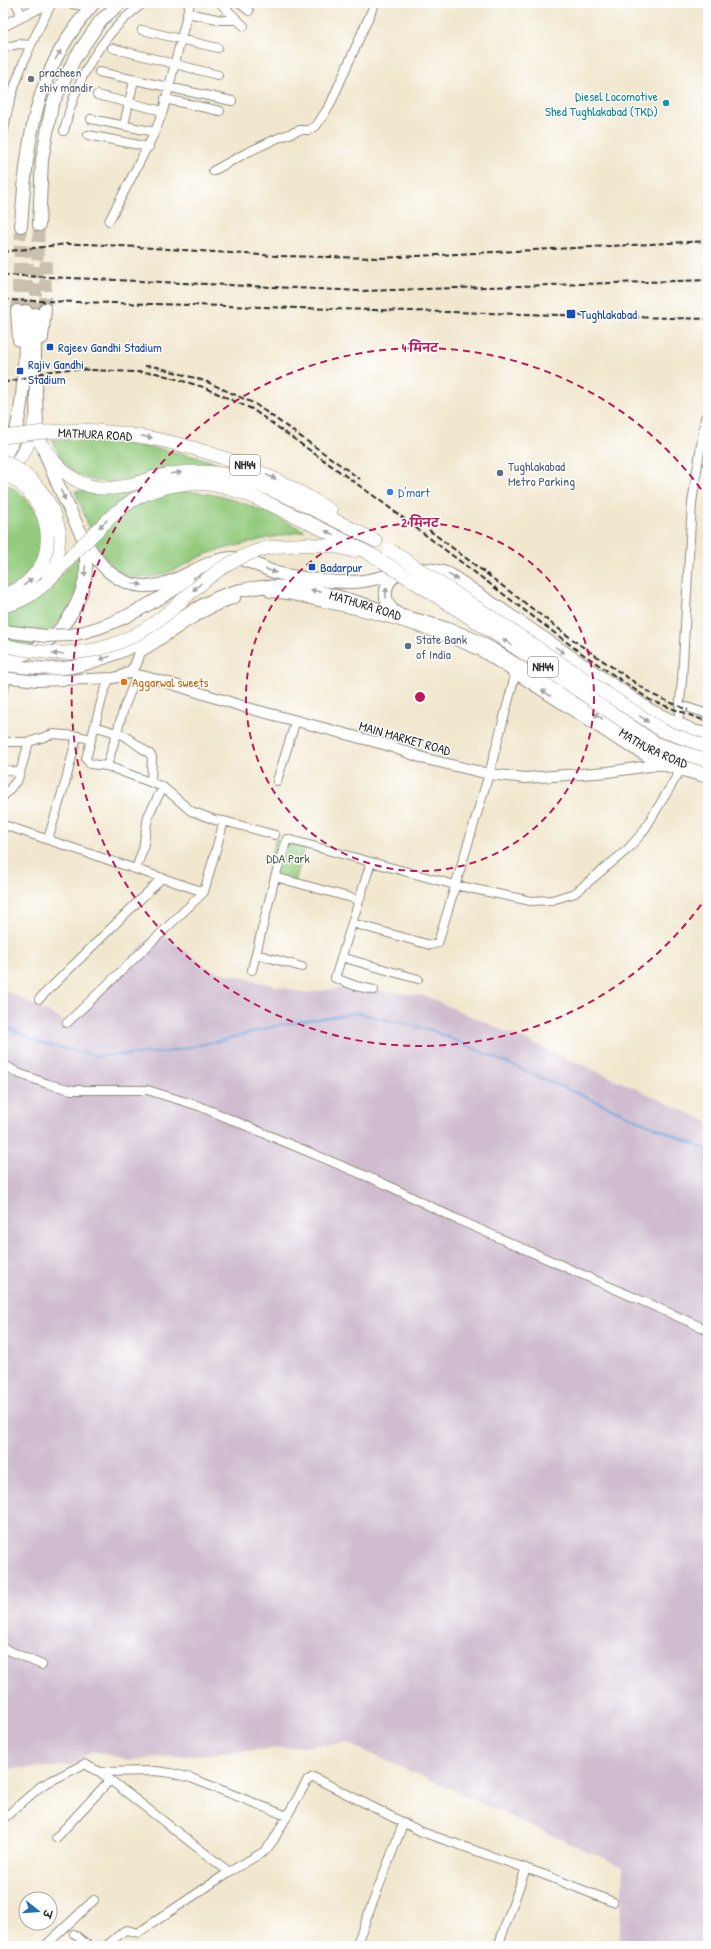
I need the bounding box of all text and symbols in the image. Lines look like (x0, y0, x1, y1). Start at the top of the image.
one-way arrow (54, 49, 61, 61)
place label: pracheen shiv mandir (39, 63, 93, 96)
marker: pracheen shiv mandir (26, 74, 36, 84)
place label: Diesel Locomotive Shed Tughlakabad (TKD) (545, 87, 658, 120)
marker: Diesel Locomotive Shed Tughlakabad (TKD) (661, 98, 671, 108)
place label: Tughlakabad (580, 305, 637, 323)
marker: Tughlakabad (565, 308, 577, 320)
place label: Rajeev Gandhi Stadium (58, 338, 162, 356)
text: 4 मिनट (402, 339, 439, 356)
marker: Rajeev Gandhi Stadium (45, 342, 55, 352)
place label: Rajiv Gandhi Stadium (28, 355, 84, 388)
marker: Rajiv Gandhi Stadium (15, 366, 25, 376)
street label: MATHURA ROAD (57, 423, 133, 445)
one-way arrow (141, 435, 153, 441)
road number: NH44 (230, 455, 260, 475)
place label: Tughlakabad Metro Parking (508, 457, 575, 490)
marker: Tughlakabad Metro Parking (495, 468, 505, 478)
one-way arrow (170, 470, 182, 476)
one-way arrow (265, 474, 276, 480)
place label: D'mart (398, 483, 430, 501)
marker: D'mart (385, 487, 395, 497)
one-way arrow (60, 490, 66, 501)
text: 2 मिनट (401, 514, 440, 531)
one-way arrow (98, 519, 108, 529)
one-way arrow (325, 530, 336, 536)
place label: Badarpur (320, 558, 363, 576)
marker: Badarpur (307, 562, 317, 572)
one-way arrow (82, 565, 89, 577)
one-way arrow (266, 568, 278, 574)
one-way arrow (447, 573, 458, 581)
one-way arrow (22, 578, 33, 586)
one-way arrow (131, 581, 143, 587)
one-way arrow (192, 582, 201, 591)
street label: MATHURA ROAD (328, 586, 404, 624)
one-way arrow (383, 586, 390, 599)
one-way arrow (310, 587, 322, 593)
place label: State Bank of India (416, 630, 468, 663)
one-way arrow (501, 639, 513, 646)
marker: State Bank of India (403, 641, 413, 651)
one-way arrow (555, 646, 565, 654)
one-way arrow (51, 651, 64, 657)
one-way arrow (99, 655, 111, 661)
road number: NH44 (528, 657, 558, 677)
place label: Aggarwal sweets (132, 673, 208, 691)
marker: Aggarwal sweets (119, 677, 129, 687)
one-way arrow (540, 689, 551, 697)
centre of rings (413, 690, 427, 704)
one-way arrow (592, 713, 604, 720)
one-way arrow (638, 715, 650, 722)
street label: MAIN MARKET ROAD (357, 716, 454, 760)
street label: MATHURA ROAD (616, 723, 691, 772)
park label: DDA Park (266, 849, 310, 867)
north arrow (18, 1891, 58, 1931)
text: उ (39, 1907, 56, 1921)

